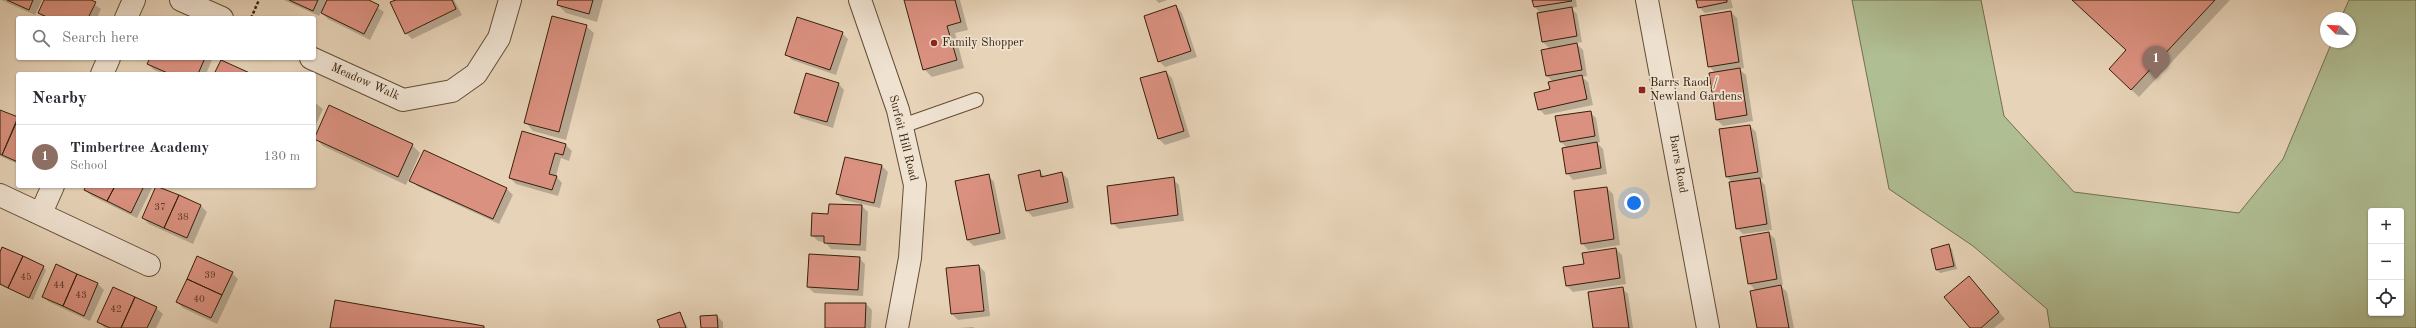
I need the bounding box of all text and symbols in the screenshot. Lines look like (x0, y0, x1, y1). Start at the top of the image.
north arrow (2320, 12, 2356, 48)
search box (16, 16, 316, 60)
icon: search (30, 27, 52, 49)
text: Search here (62, 31, 139, 46)
place label: Family Shopper (942, 37, 1024, 49)
marker: Family Shopper (929, 38, 939, 48)
pin: 1 (2143, 46, 2169, 79)
street label: Meadow Walk (329, 62, 401, 102)
place label: Barrs Raod / Newland Gardens (1650, 77, 1742, 103)
marker: Barrs Raod / Newland Gardens (1637, 85, 1647, 95)
text: Nearby (32, 90, 87, 107)
street label: Surfeit Hill Road (886, 94, 920, 182)
street label: Barrs Road (1667, 134, 1689, 194)
text: Timbertree Academy (70, 141, 209, 156)
text: 1 (41, 150, 49, 163)
text: 130 m (263, 150, 300, 163)
text: School (70, 159, 107, 172)
your location (1624, 193, 1644, 213)
house number: 37 (154, 202, 166, 212)
map controls (2368, 208, 2404, 316)
button: + (2368, 208, 2404, 244)
house number: 38 (177, 212, 189, 222)
button: − (2368, 244, 2404, 280)
house number: 39 (204, 270, 216, 280)
house number: 45 (20, 272, 32, 282)
house number: 44 (53, 280, 65, 290)
button: locate (2368, 280, 2404, 316)
house number: 43 (75, 290, 87, 300)
house number: 40 (193, 294, 205, 304)
house number: 42 (110, 304, 122, 314)

